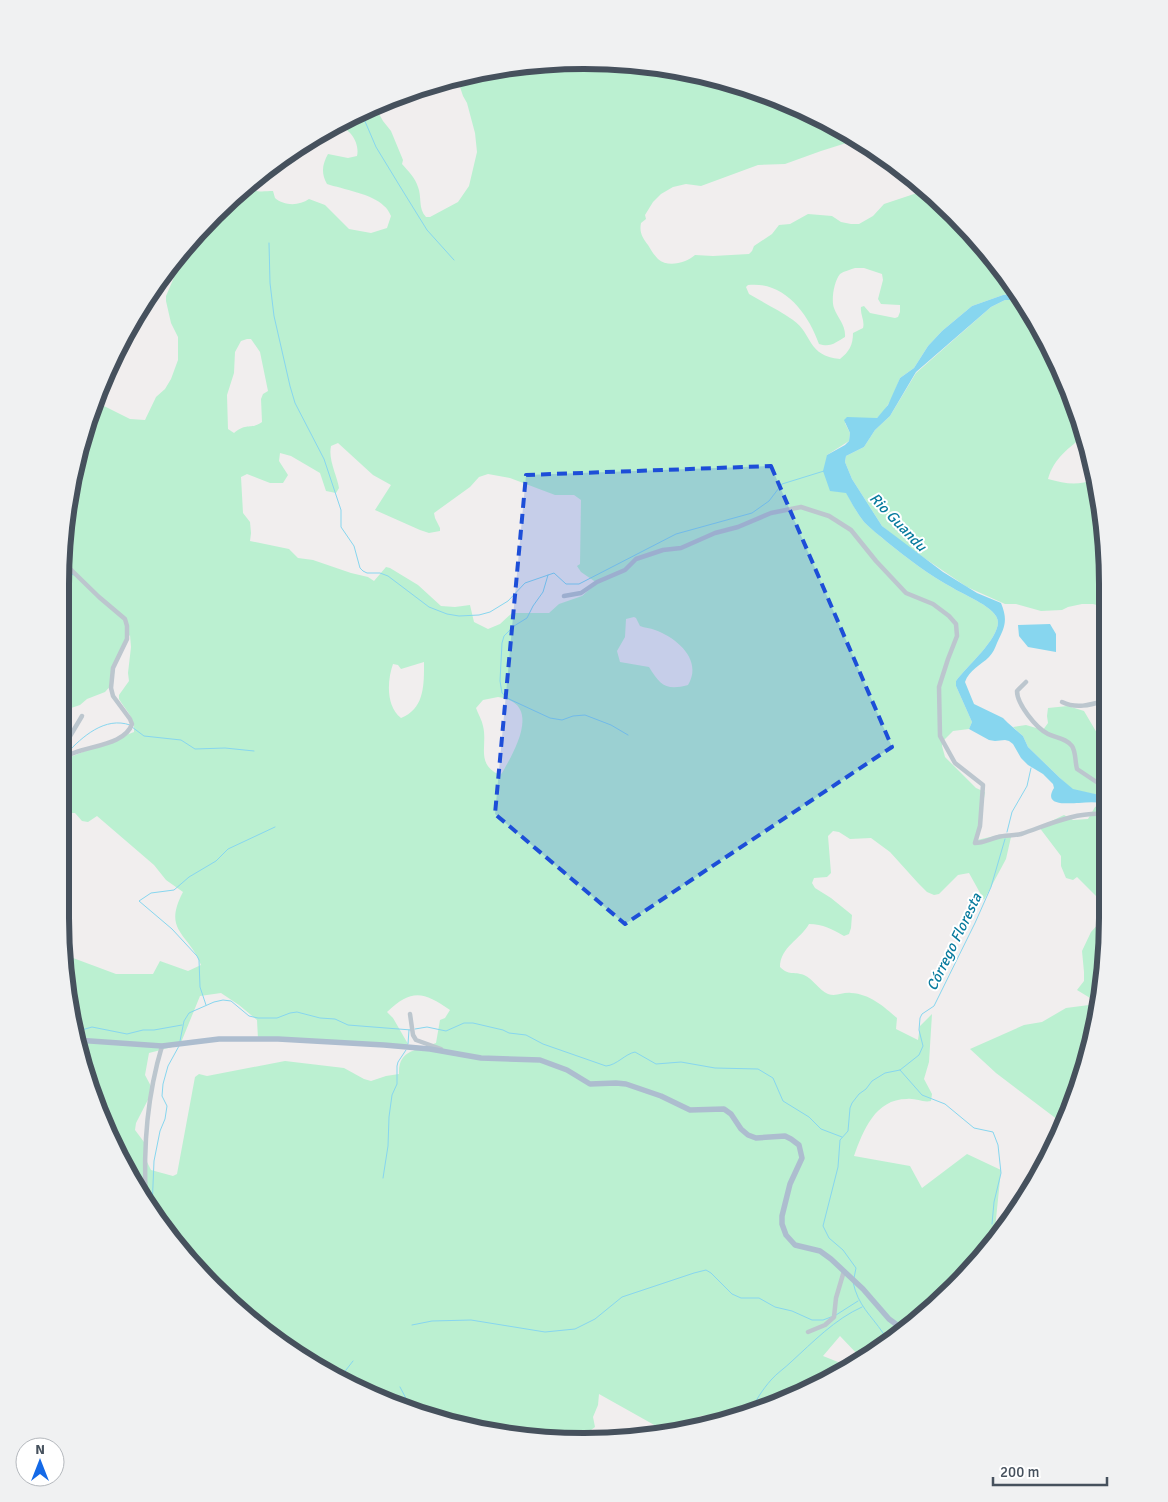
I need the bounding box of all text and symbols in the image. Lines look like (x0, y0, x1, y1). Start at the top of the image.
water label: Rio Guandu (866, 489, 931, 555)
water label: Córrego Floresta (923, 890, 986, 994)
north arrow (15, 1437, 65, 1487)
text: N (35, 1441, 45, 1458)
scale bar (993, 1454, 1107, 1486)
text: 200 m (1000, 1463, 1040, 1481)

